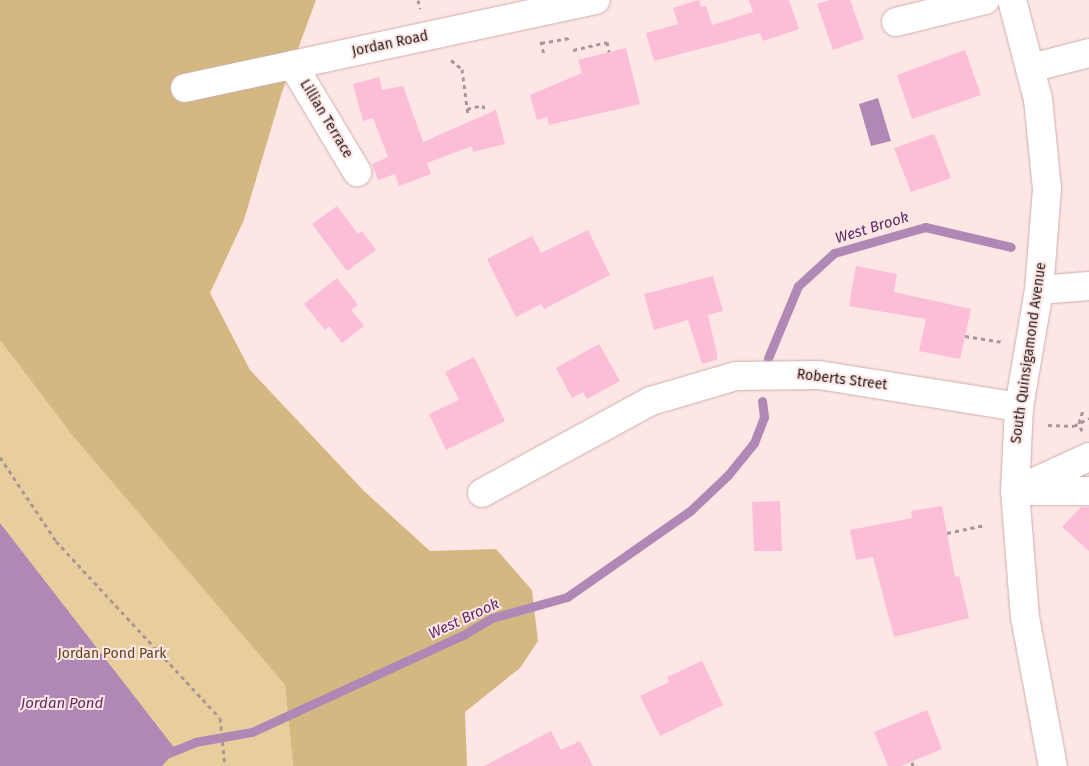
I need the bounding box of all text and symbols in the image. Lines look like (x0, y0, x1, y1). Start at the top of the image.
street label: Jordan Road (350, 28, 430, 60)
street label: Lillian Terrace (296, 77, 356, 161)
water label: West Brook (833, 208, 911, 248)
street label: South Quinsigamond Avenue (1008, 261, 1050, 445)
street label: Roberts Street (796, 366, 888, 394)
water label: West Brook (426, 595, 502, 643)
park label: Jordan Pond Park (57, 646, 167, 662)
water label: Jordan Pond (21, 695, 103, 713)

